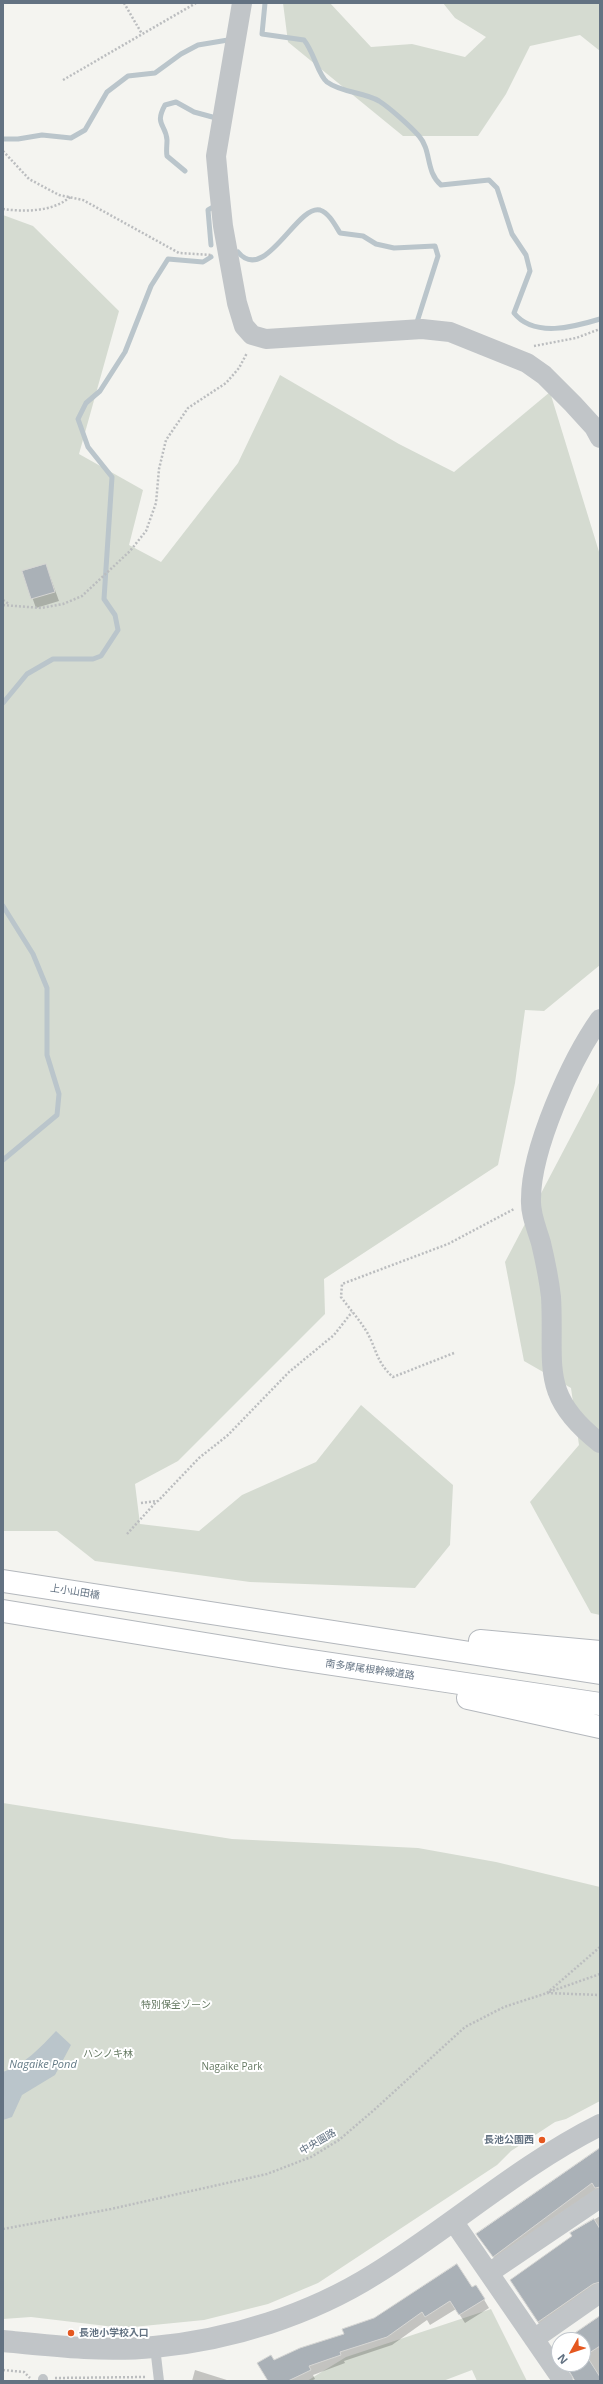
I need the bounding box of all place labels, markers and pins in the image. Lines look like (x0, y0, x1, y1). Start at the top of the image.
place label: 長池公園西 (484, 2134, 534, 2146)
marker: 長池公園西 (537, 2135, 547, 2145)
place label: 長池小学校入口 (79, 2327, 149, 2339)
marker: 長池小学校入口 (66, 2328, 76, 2338)

